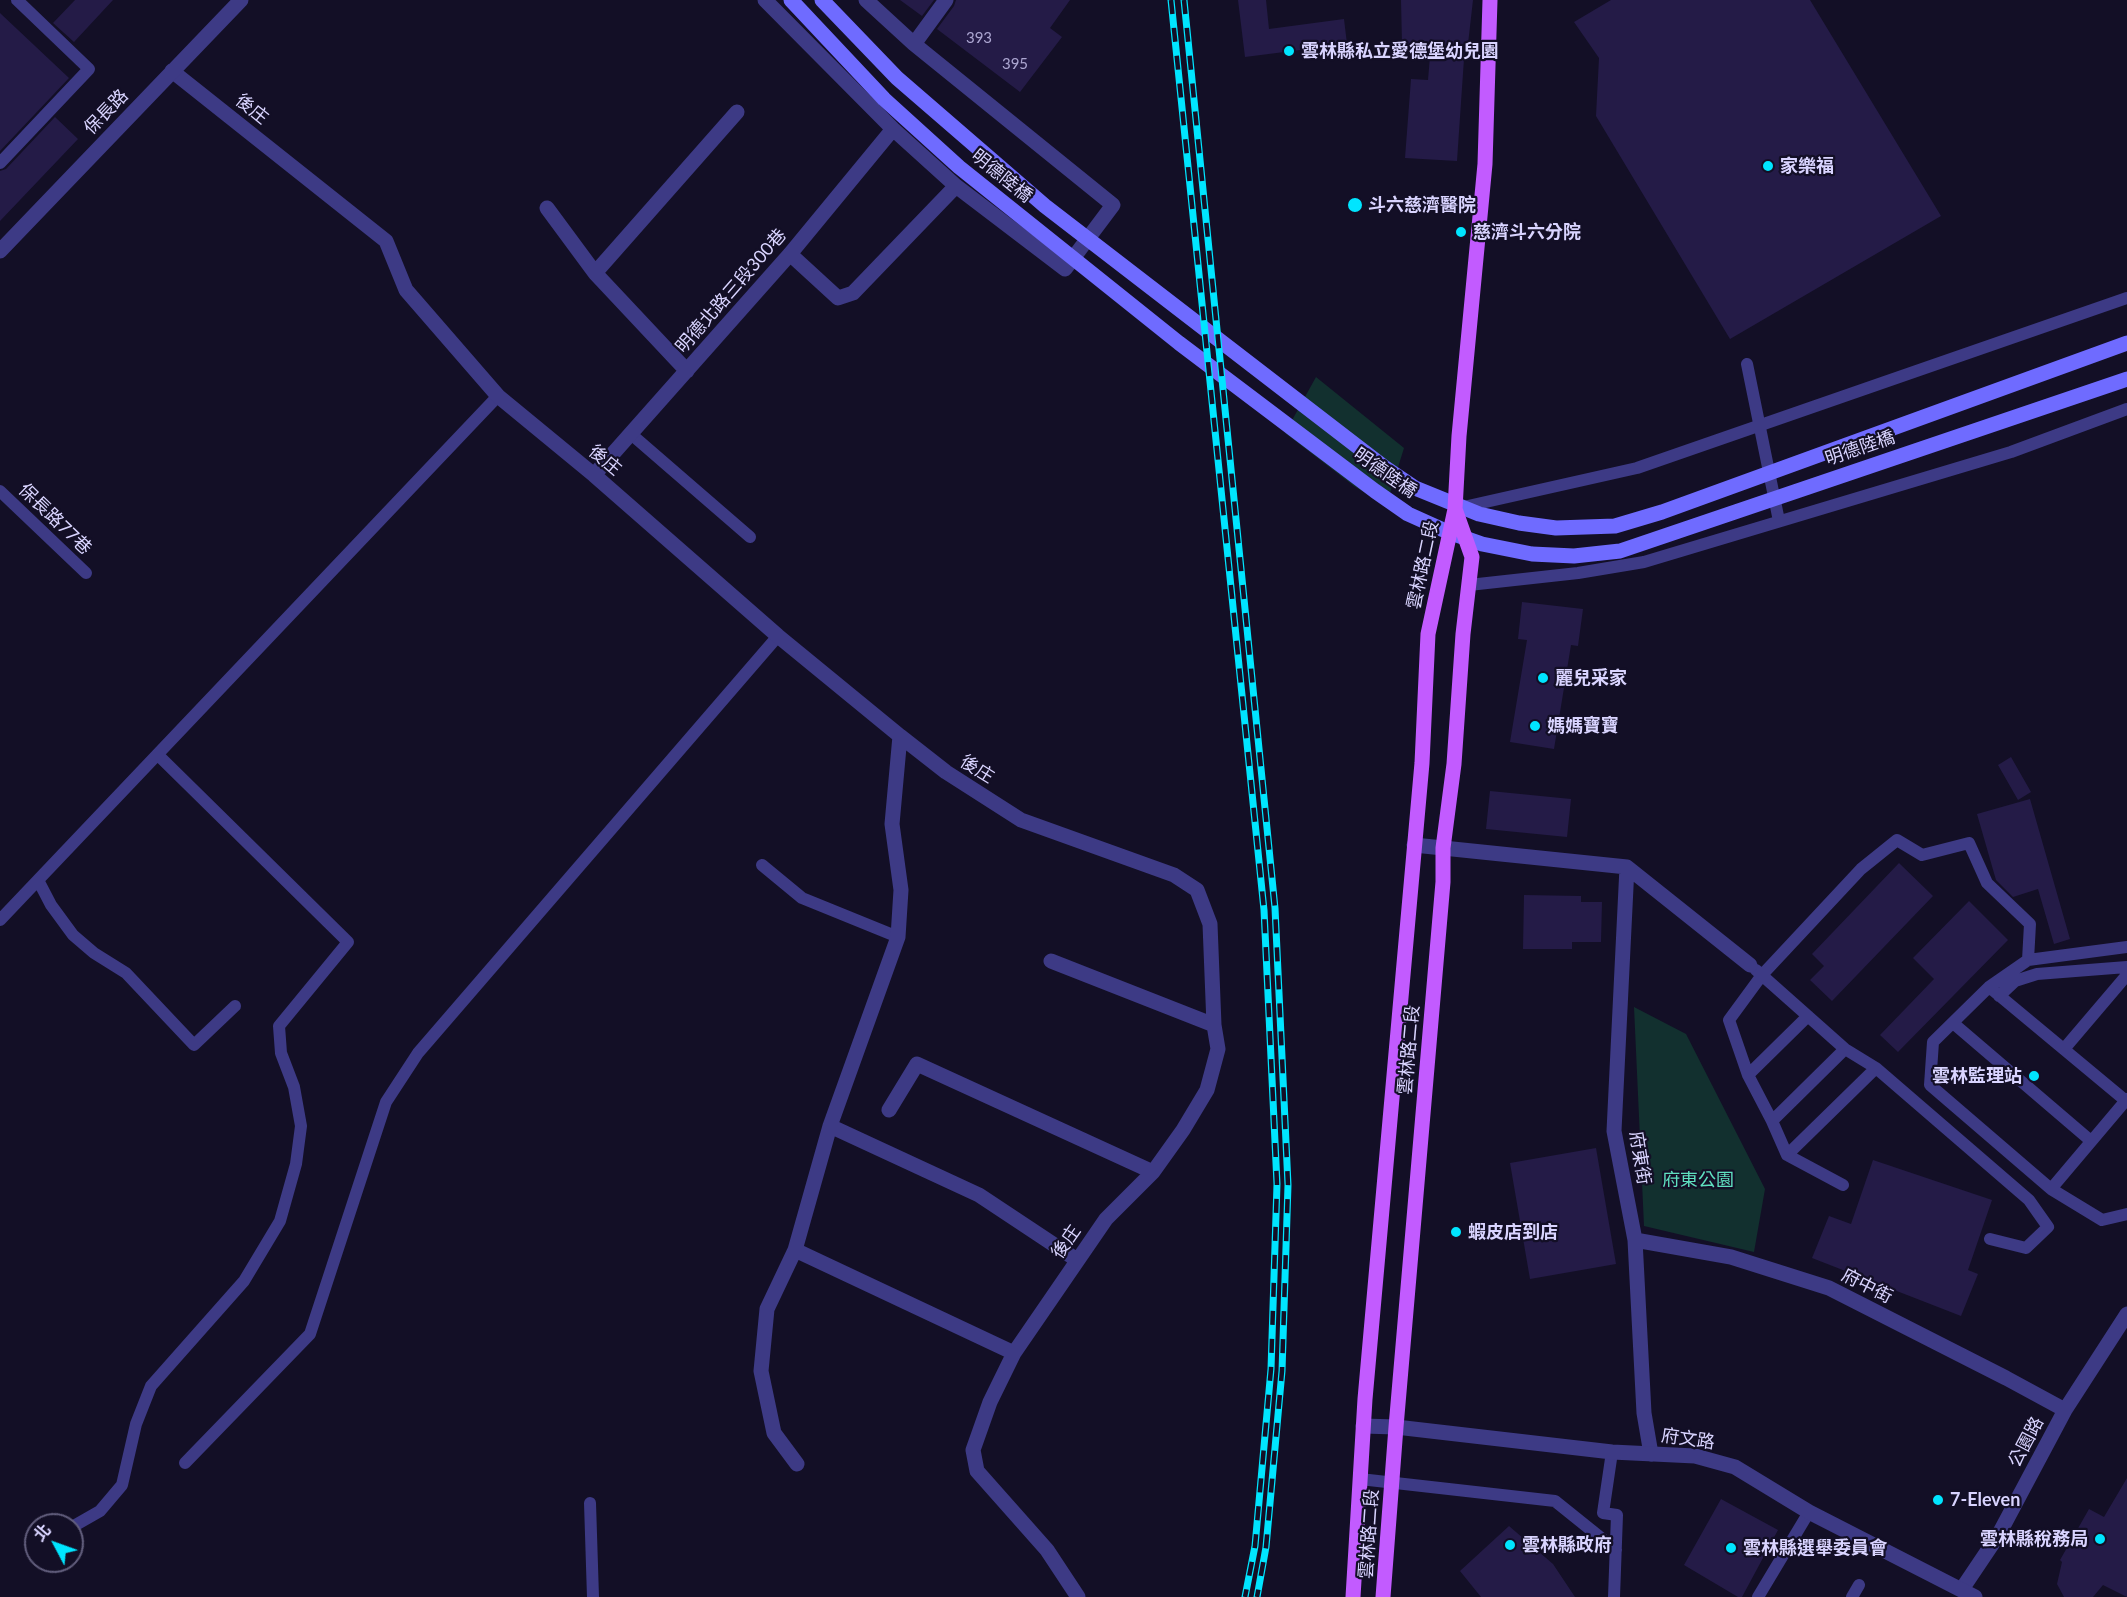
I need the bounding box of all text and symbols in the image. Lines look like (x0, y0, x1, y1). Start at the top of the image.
house number: 393 (966, 29, 992, 47)
place label: 雲林縣私立愛德堡幼兒園 (1301, 40, 1499, 62)
marker: 雲林縣私立愛德堡幼兒園 (1282, 44, 1296, 58)
house number: 395 (1002, 55, 1028, 73)
street label: 保長路 (79, 85, 133, 139)
street label: 後庄 (231, 89, 273, 129)
street label: 明德陸橋 (967, 145, 1037, 207)
place label: 家樂福 (1780, 155, 1834, 177)
marker: 家樂福 (1761, 159, 1775, 173)
place label: 斗六慈濟醫院 (1368, 194, 1476, 216)
marker: 斗六慈濟醫院 (1346, 196, 1364, 214)
place label: 慈濟斗六分院 (1473, 221, 1581, 243)
street label: 明德北路三段300巷 (671, 225, 791, 357)
marker: 慈濟斗六分院 (1454, 225, 1468, 239)
street label: 明德陸橋 (1822, 426, 1898, 470)
street label: 後庄 (584, 440, 626, 480)
street label: 明德陸橋 (1349, 444, 1421, 502)
street label: 保長路77巷 (14, 479, 96, 559)
street label: 雲林路二段 (1403, 519, 1443, 611)
place label: 麗兒采家 (1555, 667, 1627, 689)
marker: 麗兒采家 (1536, 671, 1550, 685)
place label: 媽媽寶寶 (1547, 715, 1619, 737)
marker: 媽媽寶寶 (1528, 719, 1542, 733)
street label: 後庄 (956, 750, 998, 788)
street label: 雲林路二段 (1394, 1004, 1424, 1096)
place label: 雲林監理站 (1932, 1065, 2022, 1087)
marker: 雲林監理站 (2027, 1069, 2041, 1083)
street label: 府東街 (1625, 1130, 1655, 1186)
park label: 府東公園 (1662, 1169, 1734, 1191)
street label: 後庄 (1047, 1221, 1085, 1263)
place label: 蝦皮店到店 (1468, 1221, 1558, 1243)
marker: 蝦皮店到店 (1449, 1225, 1463, 1239)
street label: 府中街 (1838, 1264, 1896, 1308)
street label: 公園路 (2004, 1413, 2048, 1471)
street label: 府文路 (1660, 1425, 1716, 1453)
street label: 雲林路二段 (1355, 1488, 1383, 1580)
place label: 7-Eleven (1950, 1489, 2020, 1511)
marker: 7-Eleven (1931, 1493, 1945, 1507)
north arrow (24, 1513, 84, 1573)
text: 北 (29, 1520, 54, 1544)
place label: 雲林縣稅務局 (1980, 1528, 2088, 1550)
marker: 雲林縣稅務局 (2093, 1532, 2107, 1546)
place label: 雲林縣政府 (1522, 1534, 1612, 1556)
place label: 雲林縣選舉委員會 (1743, 1537, 1887, 1559)
marker: 雲林縣政府 (1503, 1538, 1517, 1552)
marker: 雲林縣選舉委員會 (1724, 1541, 1738, 1555)

